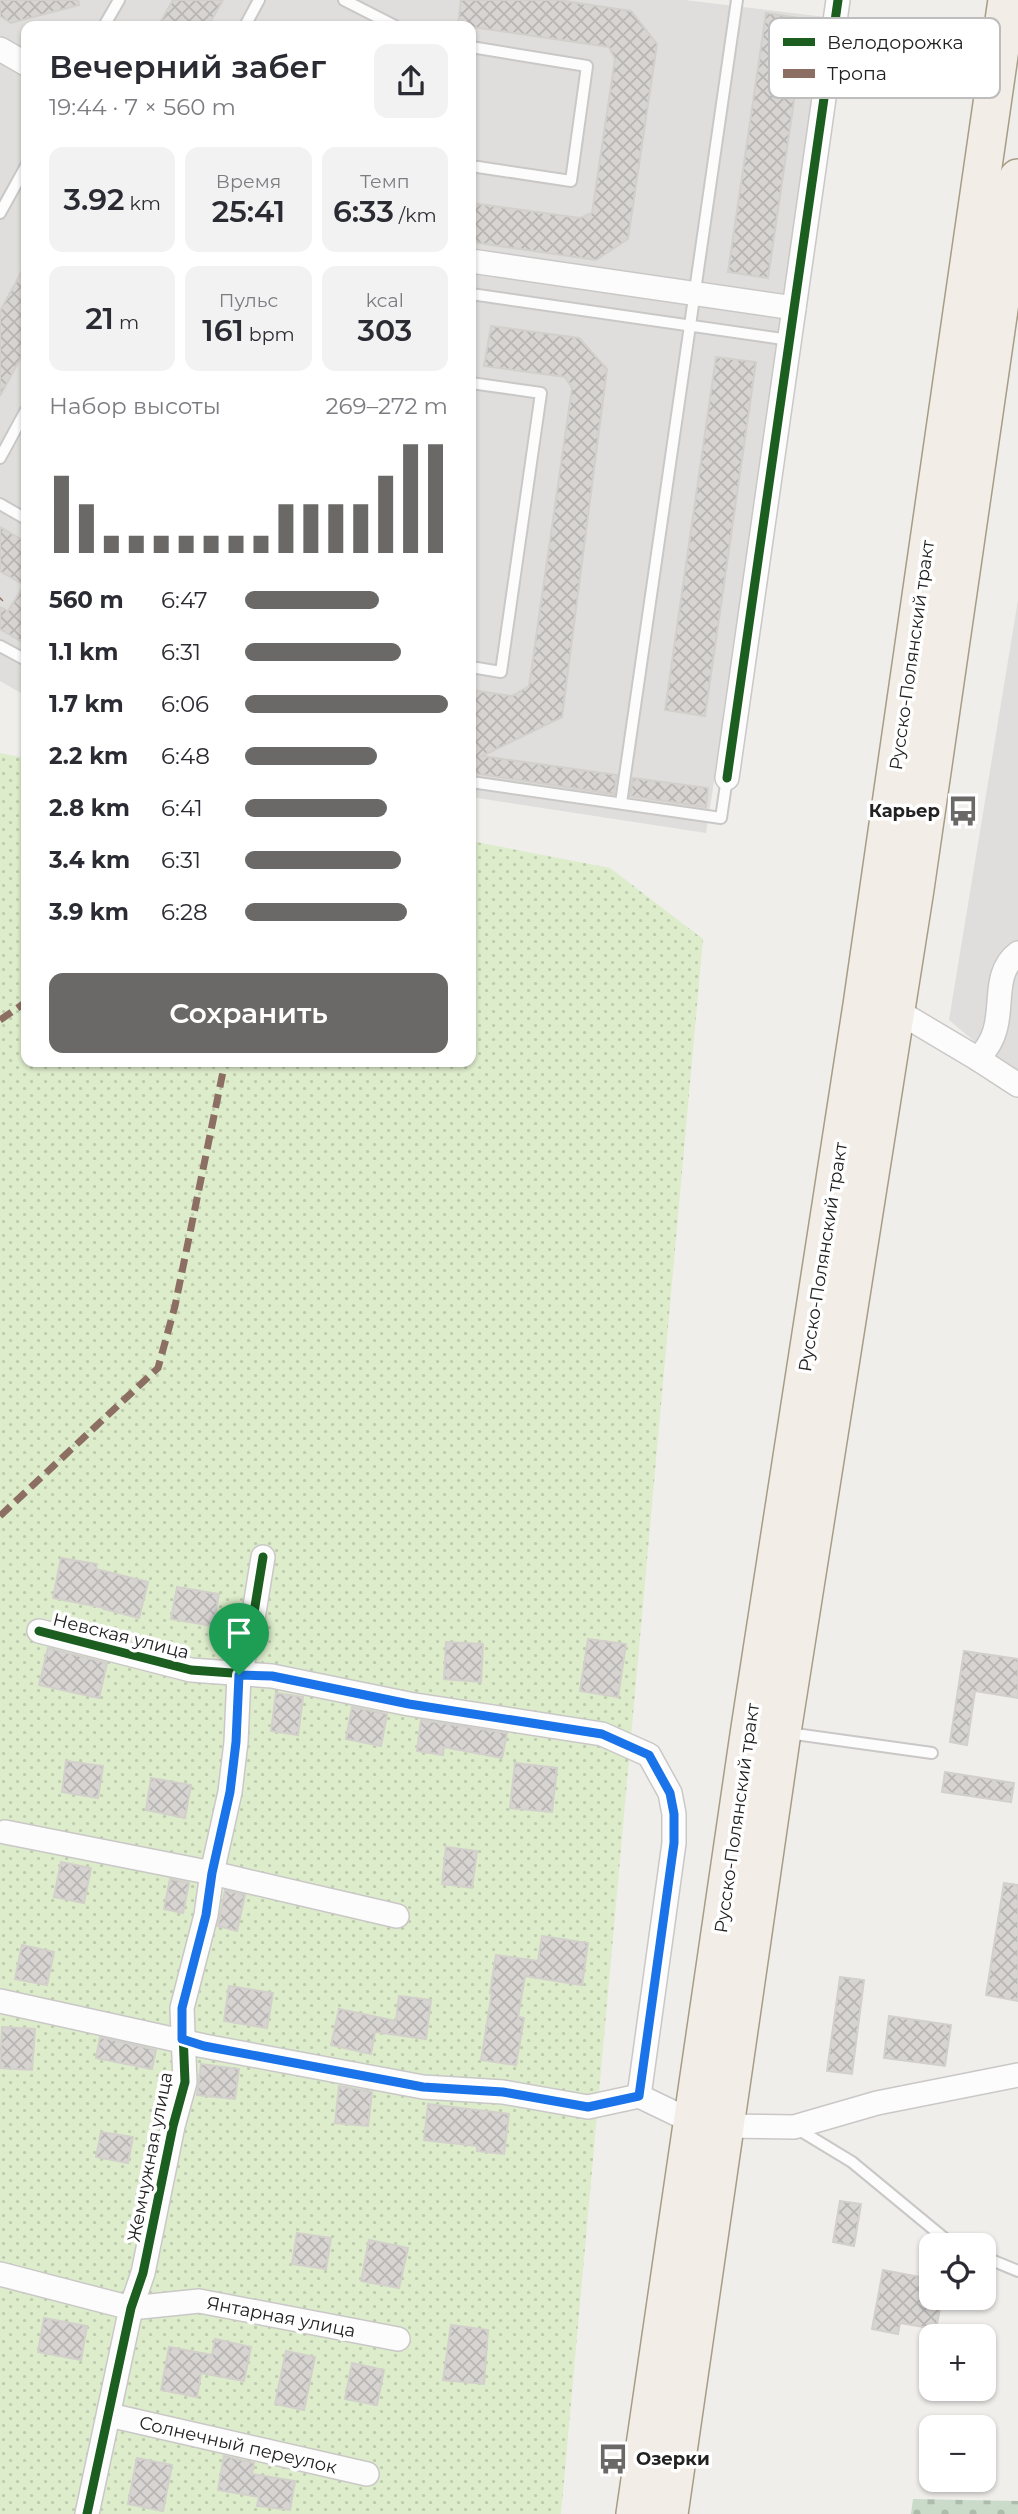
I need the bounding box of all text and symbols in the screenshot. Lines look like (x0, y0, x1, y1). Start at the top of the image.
legend (769, 18, 1000, 98)
text: Велодорожка (827, 31, 964, 54)
button: share (374, 44, 448, 118)
text: Вечерний забег (49, 47, 326, 86)
text: Тропа (827, 62, 887, 85)
text: 19:44 · 7 × 560 m (49, 93, 236, 121)
text: Время (216, 170, 281, 193)
text: Темп (360, 170, 410, 193)
text: 3.92 (63, 181, 124, 218)
text: km (124, 192, 161, 215)
text: 25:41 (212, 193, 285, 230)
text: 6:33 (333, 193, 394, 230)
text: /km (394, 204, 437, 227)
text: Пульс (219, 289, 278, 312)
text: kcal (366, 289, 404, 312)
text: 21 (85, 300, 114, 337)
text: m (114, 311, 139, 334)
text: 161 (202, 312, 244, 349)
text: 303 (357, 312, 412, 349)
text: bpm (244, 323, 295, 346)
text: Набор высоты (49, 392, 221, 420)
text: 269–272 m (326, 392, 448, 420)
street label: Русско-Полянский тракт (885, 538, 939, 771)
text: 560 m (49, 586, 124, 614)
text: 6:47 (161, 586, 208, 614)
text: 1.1 km (49, 638, 118, 666)
text: 6:31 (161, 638, 201, 666)
text: 1.7 km (49, 690, 124, 718)
text: 6:06 (161, 690, 209, 718)
text: 2.2 km (49, 742, 128, 770)
text: 6:48 (161, 742, 210, 770)
text: 2.8 km (49, 794, 130, 822)
text: 6:41 (161, 794, 203, 822)
bus stop icon: Карьер (946, 794, 980, 828)
place label: Карьер (869, 800, 940, 822)
text: 3.4 km (49, 846, 130, 874)
text: 6:31 (161, 846, 201, 874)
text: 3.9 km (49, 898, 129, 926)
text: 6:28 (161, 898, 208, 926)
button: Сохранить (49, 973, 448, 1053)
street label: Русско-Полянский тракт (794, 1140, 852, 1373)
pin (209, 1603, 269, 1675)
street label: Невская улица (51, 1608, 191, 1664)
icon: arrive (220, 1614, 258, 1652)
street label: Русско-Полянский тракт (710, 1701, 764, 1934)
street label: Жемчужная улица (123, 2070, 177, 2244)
map controls (919, 2233, 996, 2492)
button: locate (919, 2233, 996, 2310)
street label: Янтарная улица (205, 2292, 357, 2342)
button: + (919, 2324, 996, 2401)
street label: Солнечный переулок (137, 2412, 339, 2479)
button: − (919, 2415, 996, 2492)
bus stop icon: Озерки (596, 2442, 630, 2476)
place label: Озерки (636, 2448, 710, 2470)

